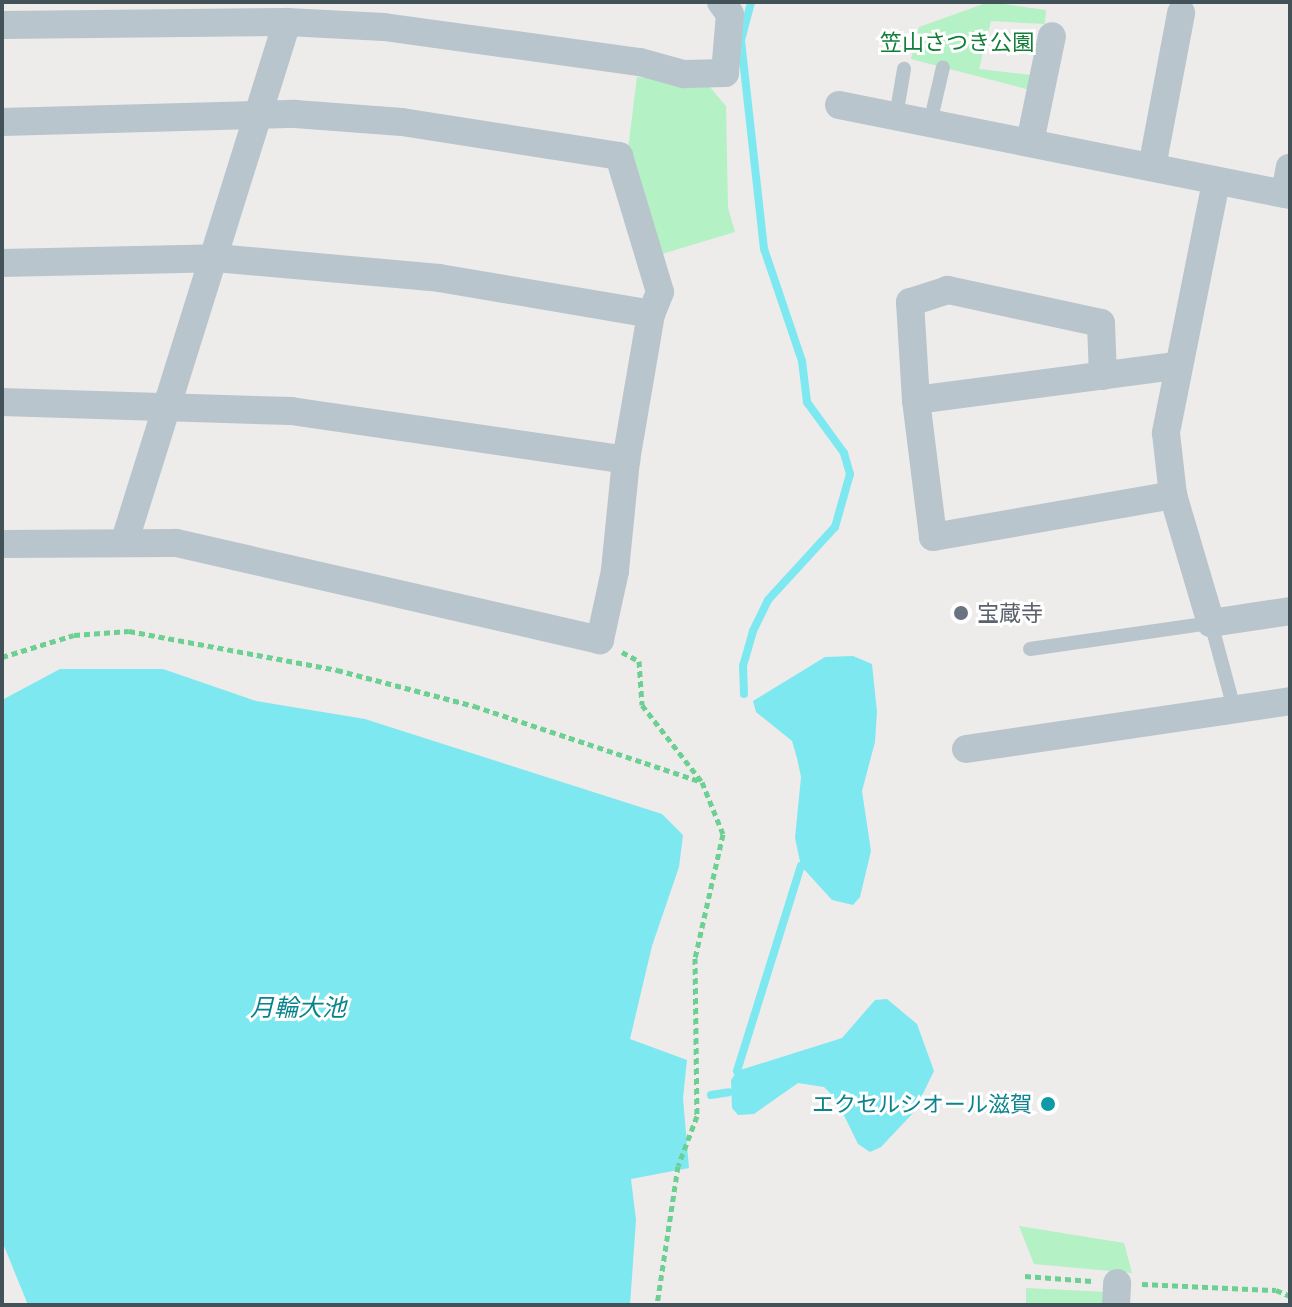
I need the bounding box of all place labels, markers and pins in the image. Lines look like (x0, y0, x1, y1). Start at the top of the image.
place label: 宝蔵寺 (977, 600, 1043, 626)
marker: 宝蔵寺 (952, 604, 970, 622)
place label: エクセルシオール滋賀 (812, 1091, 1032, 1117)
marker: エクセルシオール滋賀 (1039, 1095, 1057, 1113)

